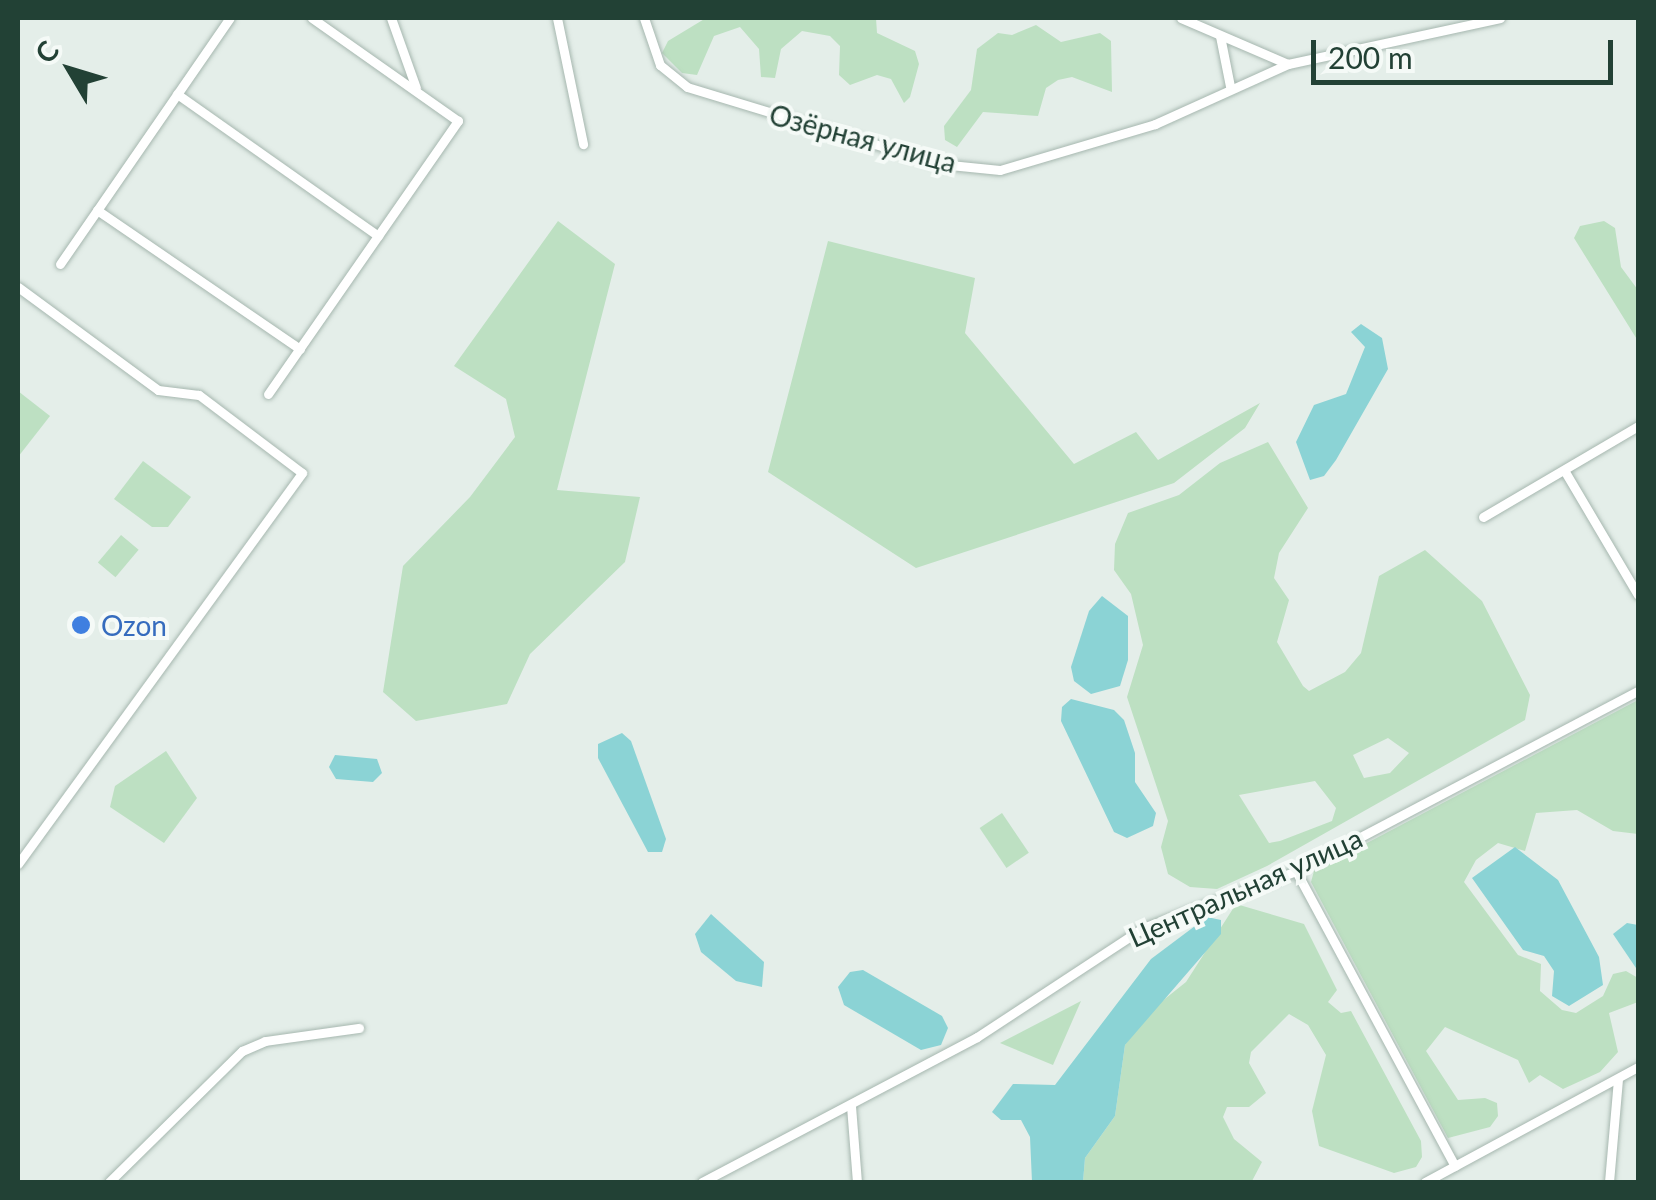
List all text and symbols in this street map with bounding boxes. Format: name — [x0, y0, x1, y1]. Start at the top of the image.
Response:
north arrow — [20, 20, 120, 120]
scale bar — [1316, 20, 1618, 82]
text: С — [27, 34, 65, 69]
text: 200 m — [1328, 39, 1413, 75]
street label: Озёрная улица — [766, 97, 960, 179]
place label: Ozon — [101, 608, 167, 642]
marker: Ozon — [70, 614, 92, 636]
street label: Центральная улица — [1123, 820, 1367, 954]

